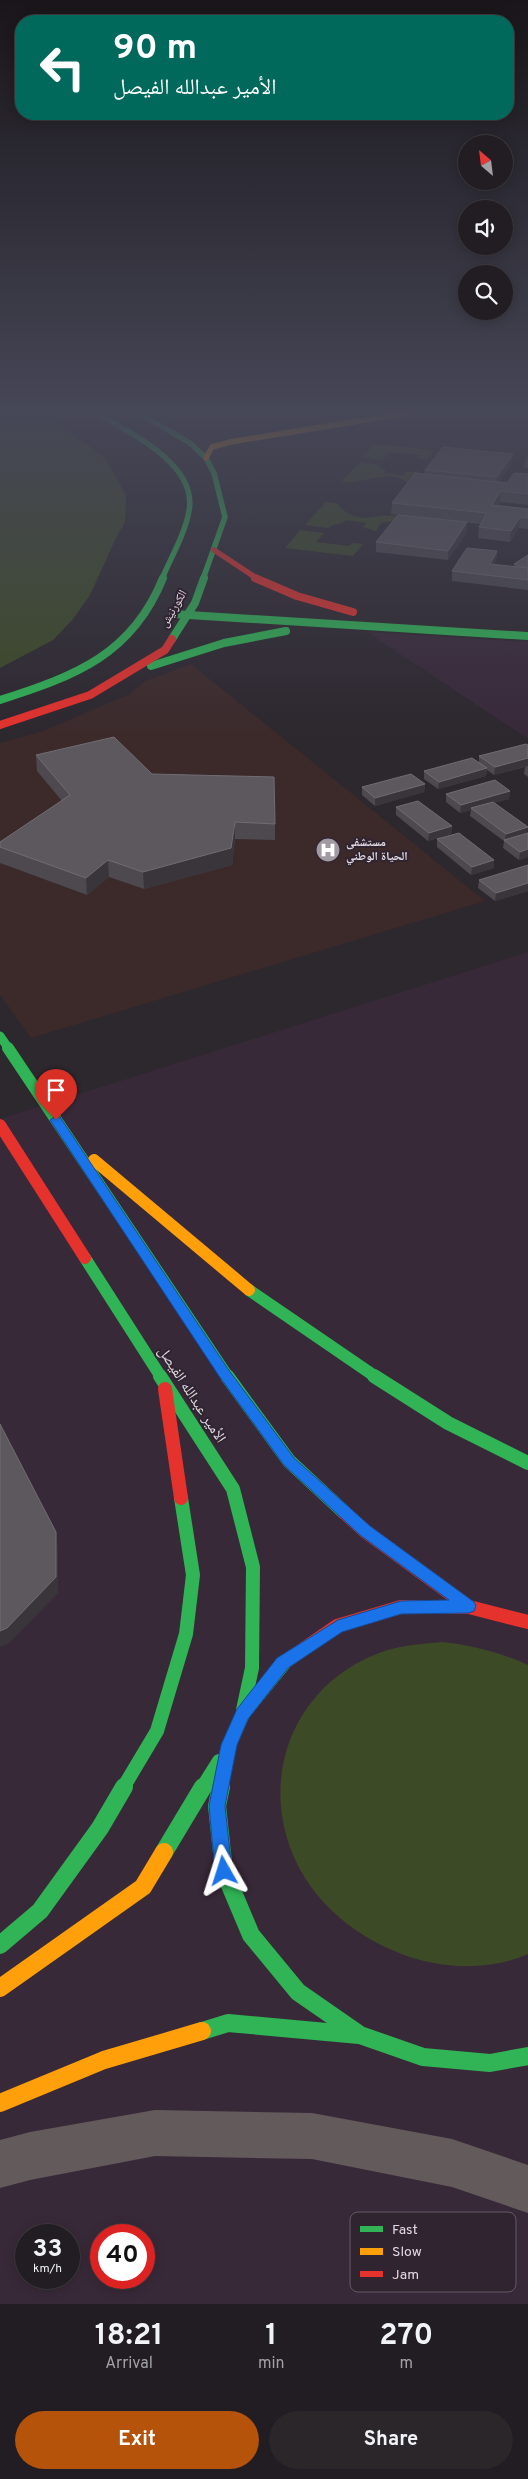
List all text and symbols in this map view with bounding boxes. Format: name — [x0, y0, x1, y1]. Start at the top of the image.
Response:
text: 90 m — [113, 27, 197, 71]
icon: left — [30, 35, 95, 100]
text: الأمير عبدالله الفيصل — [113, 75, 276, 102]
north arrow — [458, 135, 512, 190]
map controls — [458, 135, 513, 320]
button: sound — [458, 200, 513, 255]
button: search — [458, 265, 513, 320]
street label: الكورنيش — [157, 587, 191, 631]
place label: مستشفى الحياة الوطني — [346, 835, 408, 866]
hospital icon: مستشفى الحياة الوطني — [315, 837, 341, 863]
pin — [35, 1069, 77, 1120]
icon: arrive — [42, 1076, 70, 1104]
street label: الأمير عبدالله الفيصل — [153, 1343, 229, 1447]
position arrow — [197, 1844, 249, 1896]
legend — [350, 2212, 516, 2292]
text: Fast — [392, 2222, 418, 2239]
speed limit sign: 40 — [90, 2224, 155, 2289]
text: 33 — [33, 2234, 62, 2266]
text: Slow — [392, 2244, 422, 2261]
text: km/h — [33, 2261, 62, 2277]
text: Jam — [392, 2267, 419, 2284]
text: 18:21 — [95, 2318, 163, 2355]
text: 1 — [265, 2318, 277, 2355]
text: 270 — [379, 2318, 433, 2355]
text: Arrival — [105, 2354, 153, 2374]
text: min — [258, 2354, 285, 2374]
text: m — [400, 2354, 413, 2374]
button: Exit — [15, 2411, 259, 2469]
button: Share — [269, 2411, 513, 2469]

